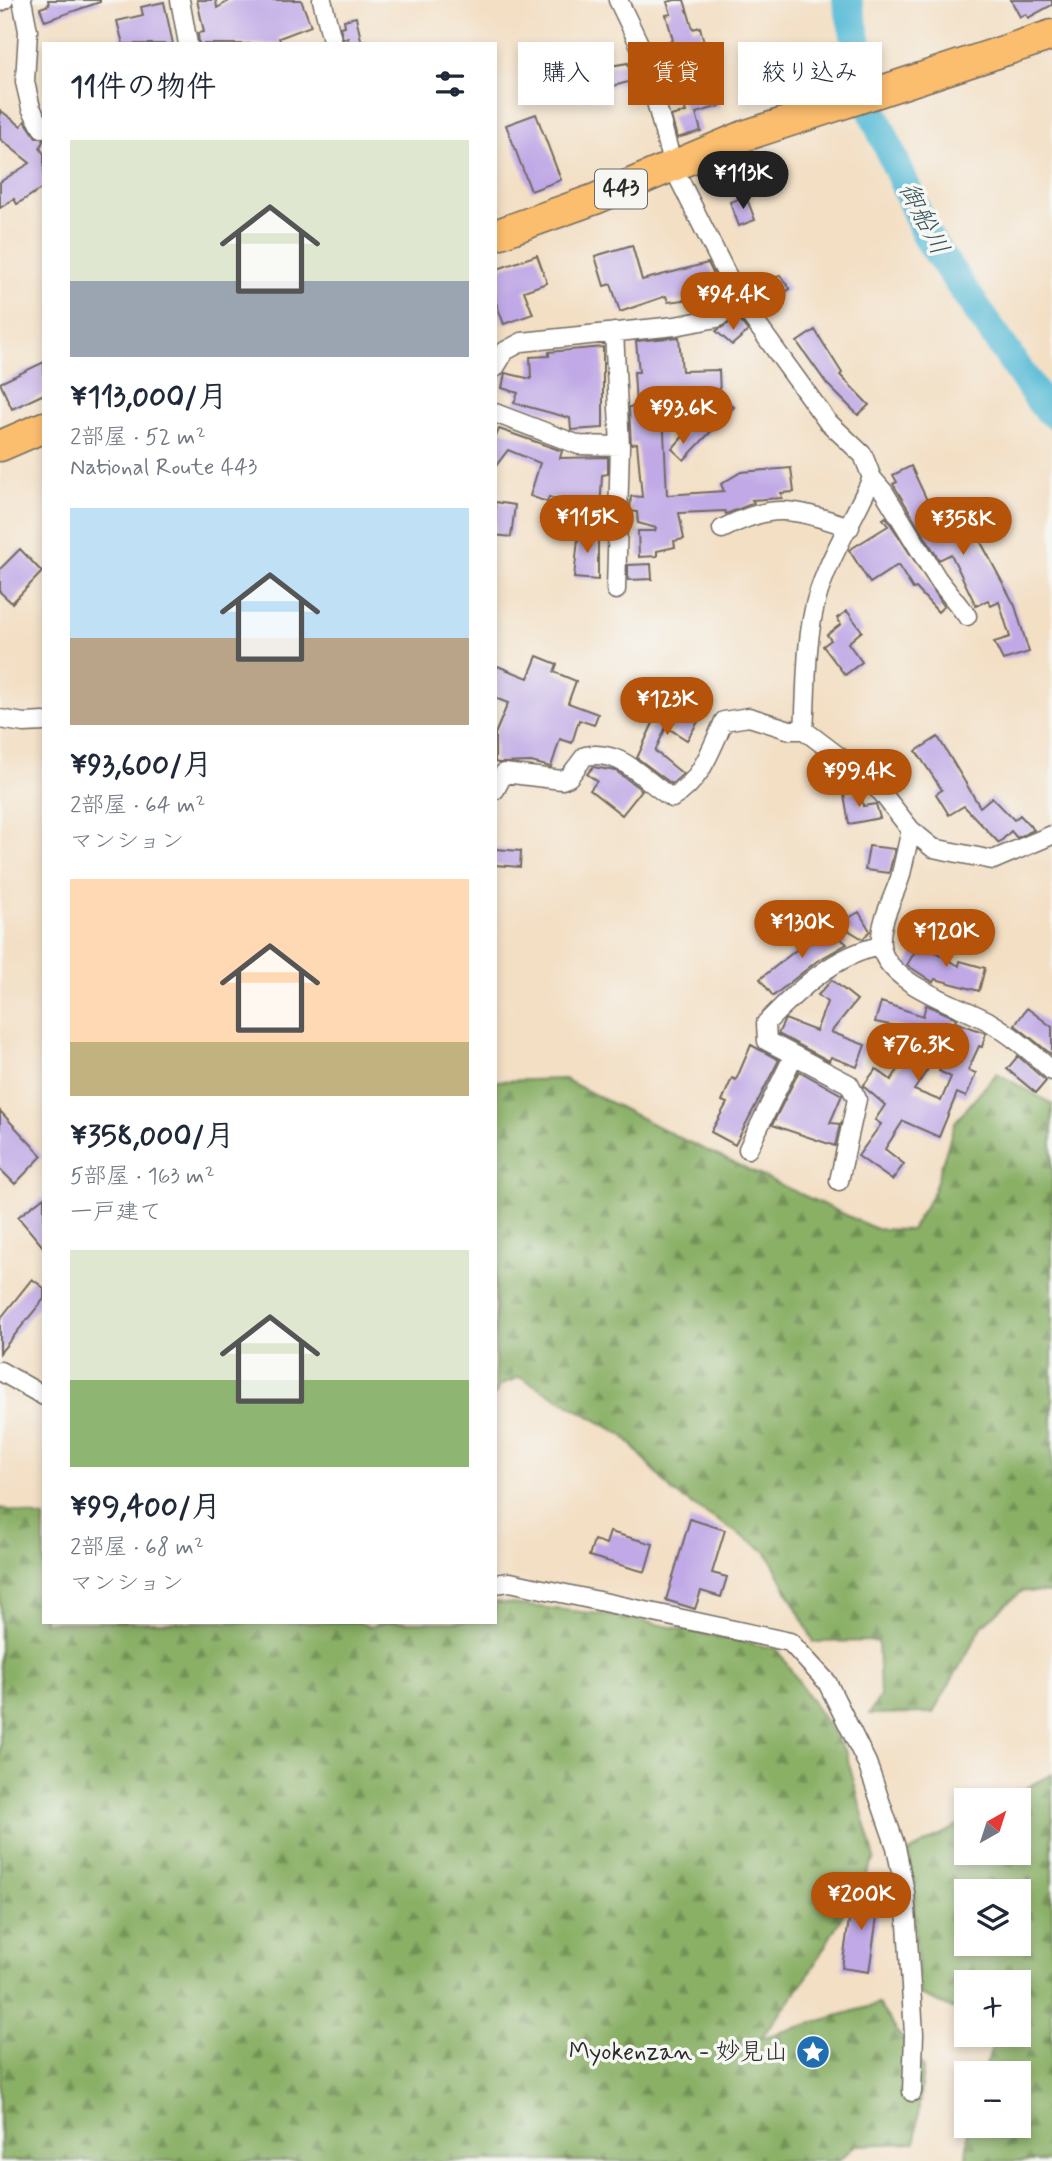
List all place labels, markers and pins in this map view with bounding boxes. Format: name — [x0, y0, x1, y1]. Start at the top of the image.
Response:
pin: ¥113K — [694, 152, 792, 211]
pin: ¥94.4K — [676, 272, 790, 332]
pin: ¥93.6K — [626, 386, 740, 446]
pin: ¥115K — [538, 496, 636, 555]
pin: ¥358K — [914, 498, 1012, 557]
pin: ¥123K — [618, 678, 716, 737]
pin: ¥99.4K — [802, 750, 916, 809]
pin: ¥130K — [753, 900, 851, 960]
pin: ¥120K — [897, 909, 995, 969]
pin: ¥76.3K — [861, 1024, 975, 1083]
pin: ¥200K — [812, 1872, 910, 1932]
place icon: Myokenzan - 妙見山 — [794, 2033, 832, 2071]
place label: Myokenzan - 妙見山 — [569, 2037, 788, 2068]

